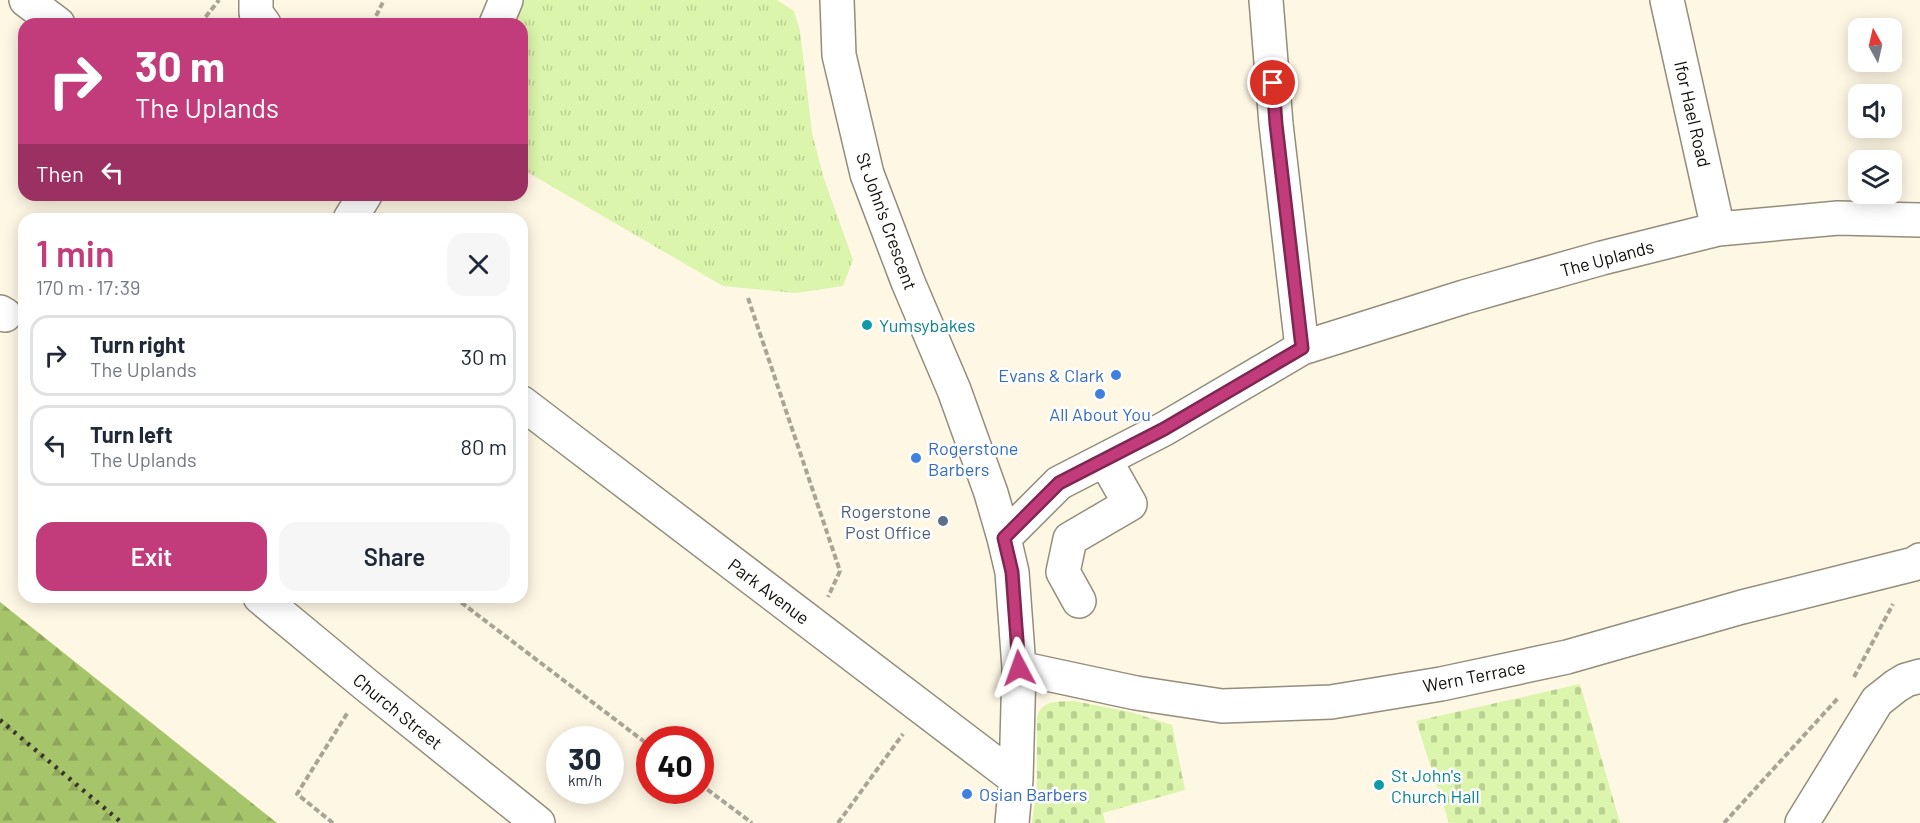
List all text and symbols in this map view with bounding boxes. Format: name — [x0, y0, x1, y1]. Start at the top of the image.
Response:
north arrow — [1848, 18, 1902, 72]
map controls — [1848, 18, 1902, 204]
text: 30 m — [135, 40, 225, 90]
icon: right — [36, 42, 114, 120]
pin — [1247, 57, 1298, 108]
street label: Ifor Hael Road — [1670, 59, 1716, 169]
icon: arrive — [1256, 66, 1289, 99]
button: sound — [1848, 84, 1902, 138]
text: The Uplands — [135, 91, 279, 123]
street label: St John's Crescent — [852, 149, 922, 293]
button: layers — [1848, 150, 1902, 204]
icon: left — [96, 156, 129, 189]
text: Then — [36, 160, 84, 186]
text: 1 min — [36, 231, 115, 274]
button: close — [447, 233, 510, 296]
street label: The Uplands — [1558, 235, 1656, 281]
text: 170 m · 17:39 — [36, 275, 140, 299]
place label: Yumsybakes — [879, 314, 975, 336]
marker: Yumsybakes — [860, 318, 874, 332]
text: Turn right — [90, 331, 185, 357]
icon: right — [39, 339, 72, 372]
text: 30 m — [461, 343, 507, 369]
text: The Uplands — [90, 357, 197, 381]
place label: Evans & Clark — [998, 364, 1104, 386]
marker: Evans & Clark — [1109, 368, 1123, 382]
marker: All About You — [1093, 387, 1107, 401]
place label: All About You — [1049, 403, 1151, 425]
text: Turn left — [90, 421, 173, 447]
icon: left — [39, 429, 72, 462]
text: 80 m — [461, 433, 507, 459]
place label: Rogerstone Barbers — [928, 437, 1018, 480]
text: The Uplands — [90, 447, 197, 471]
marker: Rogerstone Barbers — [909, 451, 923, 465]
place label: Rogerstone Post Office — [841, 500, 931, 543]
marker: Rogerstone Post Office — [936, 514, 950, 528]
button: Exit — [36, 522, 267, 591]
button: Share — [279, 522, 510, 591]
street label: Park Avenue — [724, 553, 814, 629]
position arrow — [987, 636, 1051, 700]
street label: Wern Terrace — [1421, 655, 1527, 697]
street label: Church Street — [349, 668, 447, 754]
speed limit sign: 40 — [636, 726, 714, 804]
text: 30 — [568, 740, 602, 776]
place label: St John's Church Hall — [1391, 764, 1480, 807]
text: km/h — [568, 771, 602, 789]
marker: St John's Church Hall — [1372, 778, 1386, 792]
place label: Osian Barbers — [979, 783, 1087, 805]
marker: Osian Barbers — [960, 787, 974, 801]

